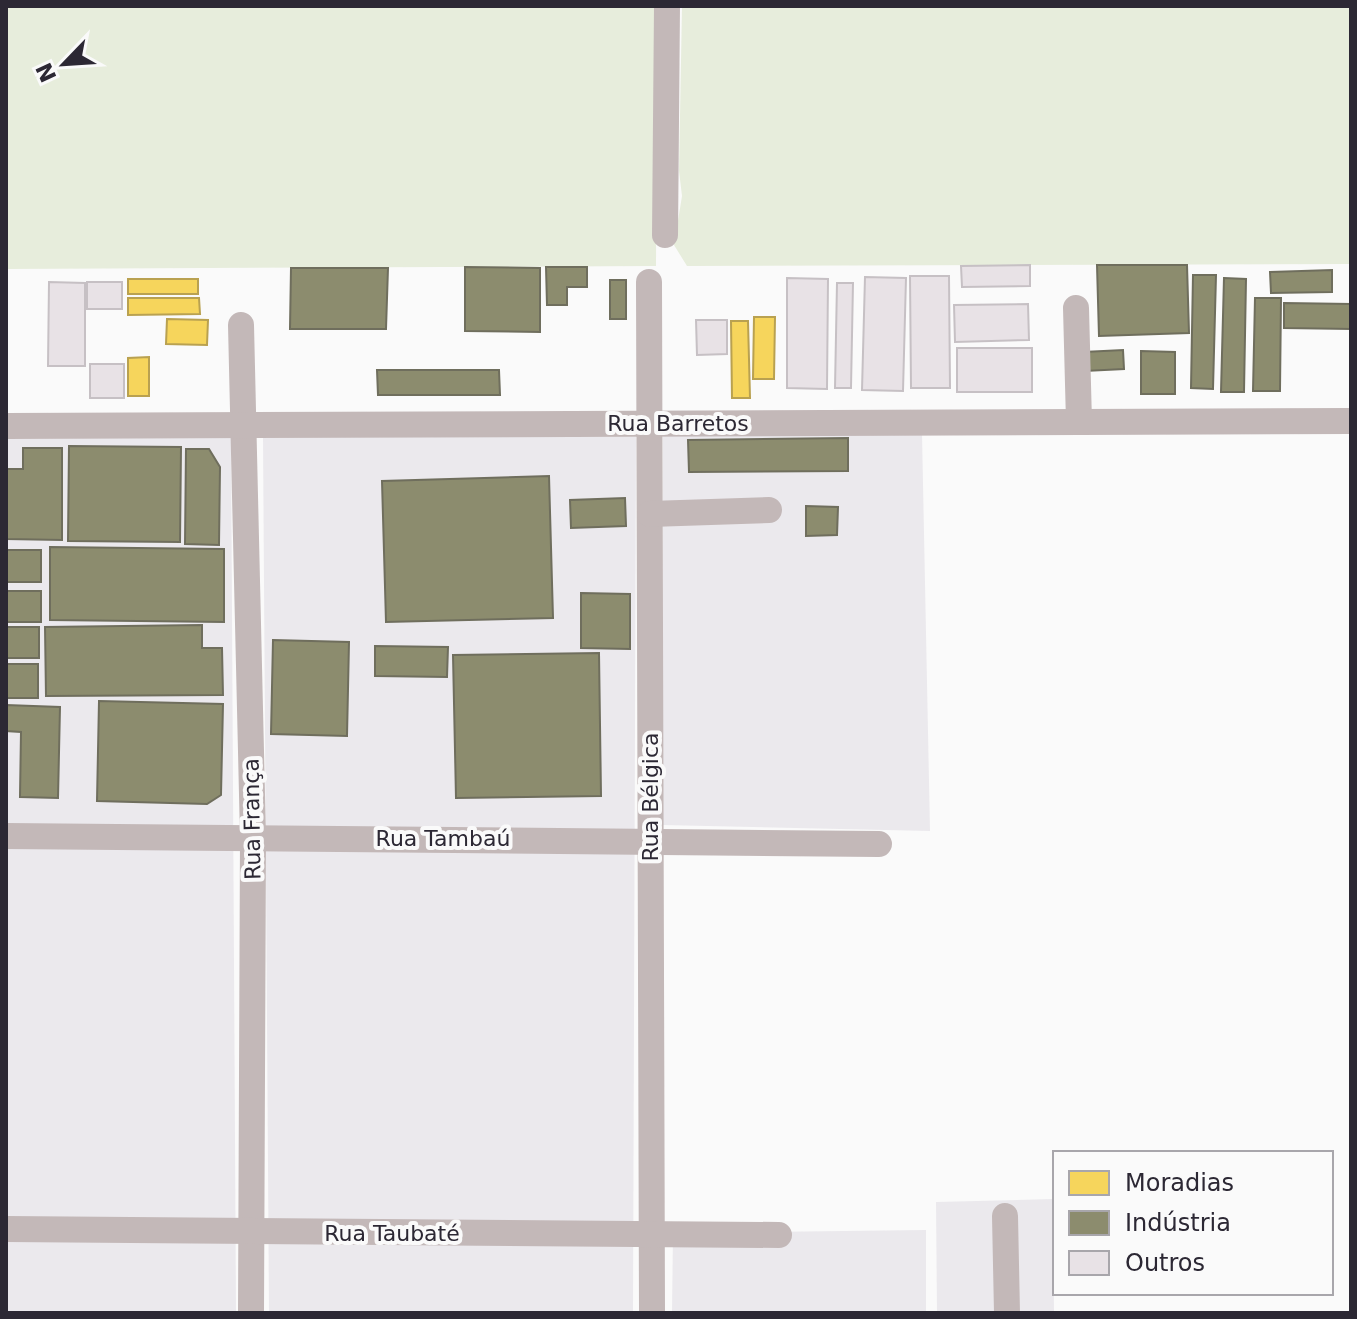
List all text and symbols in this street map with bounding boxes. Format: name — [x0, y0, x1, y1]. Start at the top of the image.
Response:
north arrow — [24, 24, 104, 104]
text: N — [31, 59, 62, 86]
street label: Rua Barretos — [607, 411, 749, 436]
street label: Rua Bélgica — [638, 732, 663, 862]
street label: Rua França — [238, 758, 266, 880]
street label: Rua Tambaú — [376, 826, 510, 851]
legend — [1053, 1151, 1333, 1295]
text: Moradias — [1125, 1169, 1234, 1197]
text: Indústria — [1125, 1209, 1231, 1237]
street label: Rua Taubaté — [324, 1221, 460, 1246]
text: Outros — [1125, 1249, 1205, 1277]

